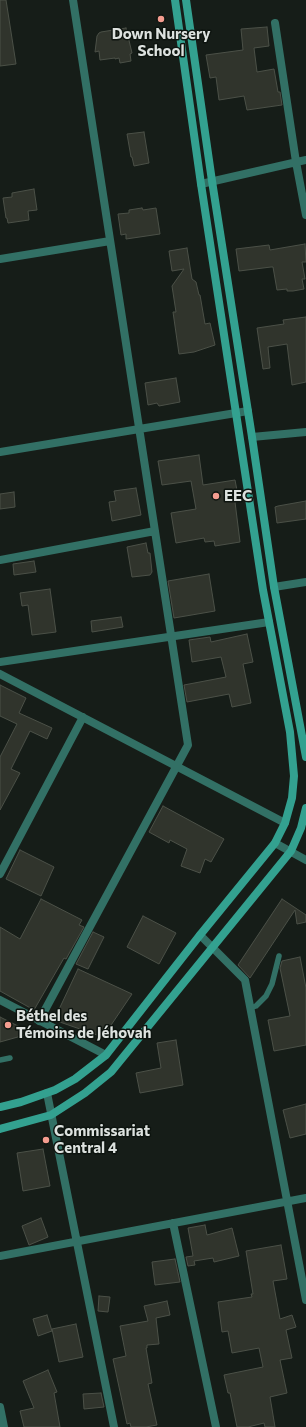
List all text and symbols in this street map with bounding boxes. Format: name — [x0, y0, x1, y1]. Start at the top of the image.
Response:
marker: Down Nursery School — [156, 14, 166, 24]
place label: Down Nursery School — [112, 25, 210, 60]
place label: EEC — [224, 487, 252, 505]
marker: EEC — [211, 491, 221, 501]
place label: Béthel des Témoins de Jéhovah — [16, 1007, 151, 1042]
marker: Béthel des Témoins de Jéhovah — [3, 1020, 13, 1030]
place label: Commissariat Central 4 — [54, 1122, 150, 1157]
marker: Commissariat Central 4 — [41, 1135, 51, 1145]

